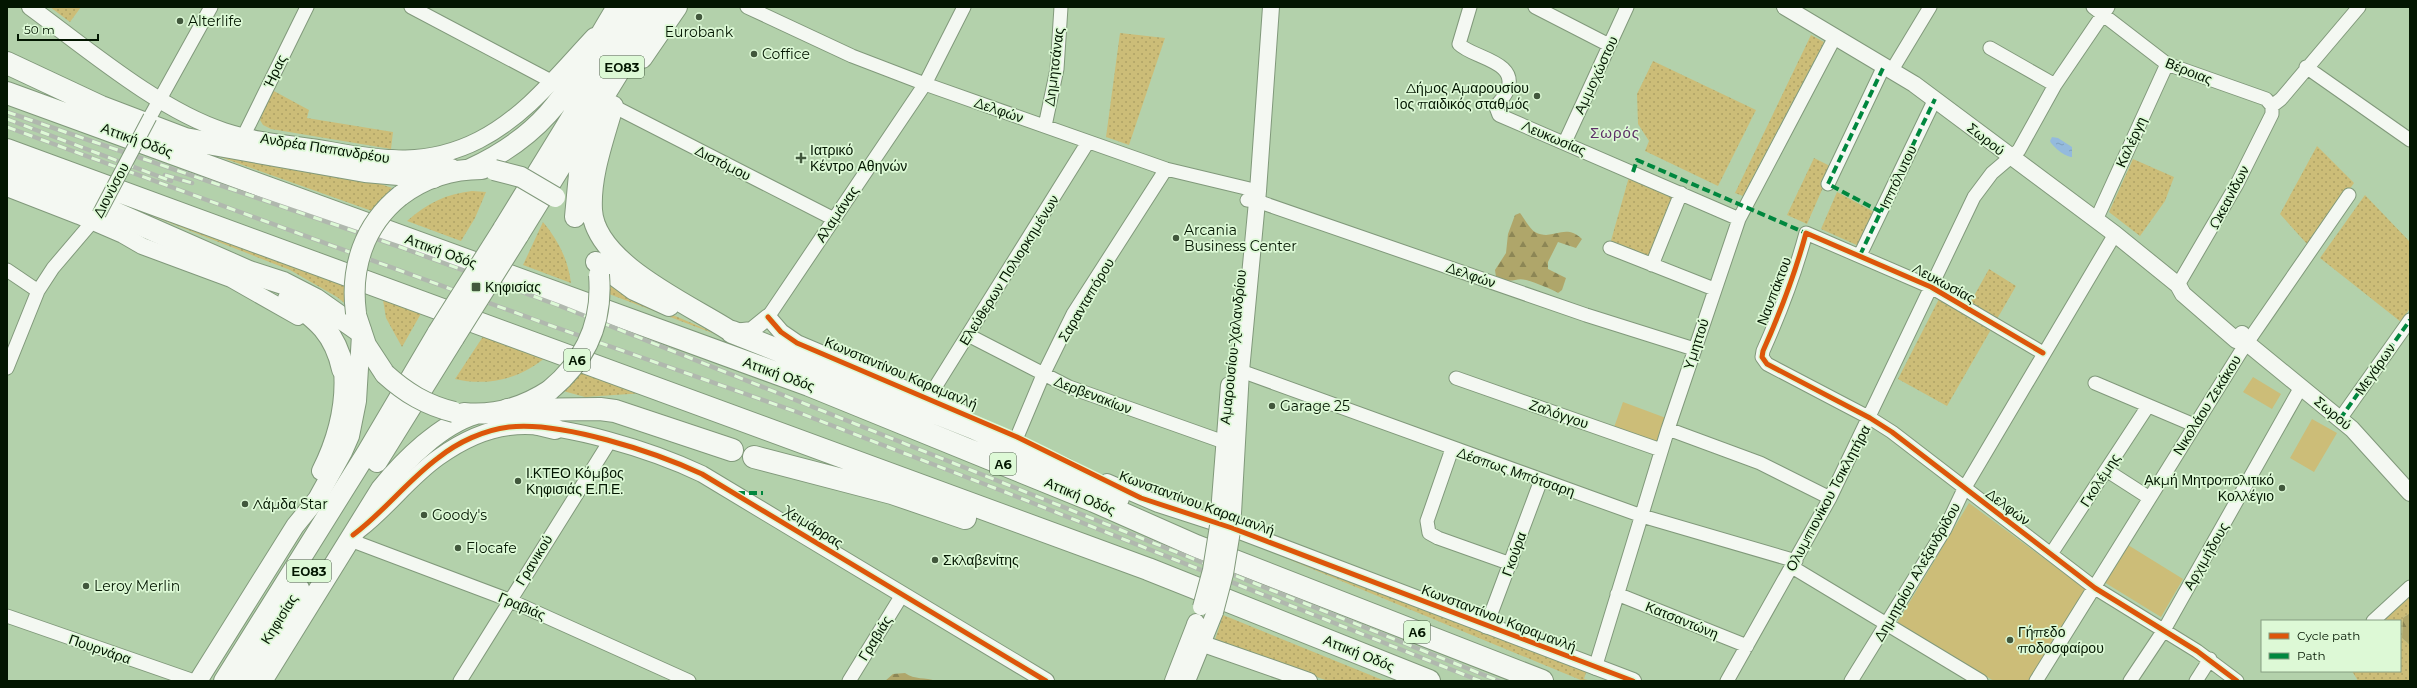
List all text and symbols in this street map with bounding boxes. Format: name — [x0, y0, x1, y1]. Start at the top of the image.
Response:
place label: Alterlife — [188, 12, 242, 30]
marker: Eurobank — [694, 12, 704, 22]
scale bar — [18, 16, 98, 42]
marker: Alterlife — [175, 16, 185, 26]
text: 50 m — [24, 22, 55, 37]
place label: Eurobank — [665, 23, 734, 41]
street label: Δημητσάνας — [1040, 26, 1068, 107]
street label: Αμμοχώστου — [1570, 33, 1622, 117]
place label: Coffice — [762, 45, 810, 63]
marker: Coffice — [749, 49, 759, 59]
street label: Ήρας — [259, 51, 291, 91]
street label: Βέροιας — [2163, 53, 2215, 89]
road number: ΕΟ83 — [600, 56, 644, 78]
place label: Δήμος Αμαρουσίου 1ος παιδικός σταθμός — [1395, 79, 1529, 113]
marker: Δήμος Αμαρουσίου 1ος παιδικός σταθμός — [1532, 91, 1542, 101]
street label: Δελφών — [972, 93, 1026, 127]
street label: Καλέργη — [2111, 114, 2151, 170]
street label: Λευκωσίας — [1519, 116, 1589, 160]
street label: Αττική Οδός — [99, 119, 176, 161]
street label: Σωρού — [1964, 119, 2008, 159]
district label: Σωρός — [1590, 123, 1640, 142]
street label: Ανδρέα Παπανδρέου — [259, 129, 391, 167]
street label: Διστόμου — [692, 141, 754, 185]
place label: Ιατρικό Κέντρο Αθηνών — [810, 141, 907, 175]
street label: Ιππόλυτου — [1875, 142, 1921, 212]
marker: Ιατρικό Κέντρο Αθηνών — [795, 152, 807, 164]
street label: Διονύσου — [89, 159, 133, 221]
street label: Ωκεανίδων — [2205, 162, 2253, 232]
street label: Αλαμάνας — [812, 182, 863, 246]
street label: Ελεύθερων Πολιορκημένων — [955, 191, 1063, 349]
place label: Arcania Business Center — [1184, 221, 1297, 255]
street label: Αττική Οδός — [403, 230, 480, 272]
marker: Arcania Business Center — [1171, 233, 1181, 243]
street label: Ναυπάκτου — [1753, 254, 1795, 328]
street label: Σαρανταπόρου — [1054, 255, 1118, 345]
street label: Δελφών — [1444, 258, 1498, 292]
street label: Λευκωσίας — [1910, 259, 1978, 307]
street label: Αμαρουσίου-Χαλανδρίου — [1216, 269, 1250, 425]
place label: Κηφισίας — [485, 278, 541, 296]
marker: Κηφισίας — [470, 281, 482, 293]
street label: Υμηττού — [1679, 316, 1713, 372]
street label: Κωνσταντίνου Καραμανλή — [822, 333, 980, 413]
street label: Μεγάρων — [2351, 340, 2399, 398]
road number: Α6 — [564, 349, 590, 371]
street label: Νικολάου Ζεκάκου — [2169, 352, 2245, 458]
street label: Αττική Οδός — [741, 353, 818, 395]
street label: Δερβενακίων — [1052, 372, 1134, 418]
street label: Σωρού — [2311, 392, 2355, 434]
street label: Ζαλόγγου — [1527, 395, 1591, 433]
place label: Garage 25 — [1280, 397, 1350, 415]
marker: Garage 25 — [1267, 401, 1277, 411]
street label: Ολυμπιονίκου Τσικλητήρα — [1782, 422, 1874, 574]
street label: Δέσπως Μπότσαρη — [1455, 443, 1577, 501]
street label: Γκολέμης — [2076, 450, 2124, 510]
road number: Α6 — [990, 453, 1016, 475]
place label: Ι.ΚΤΕΟ Κόμβος Κηφισιάς Ε.Π.Ε. — [526, 464, 624, 498]
street label: Κωνσταντίνου Καραμανλή — [1117, 466, 1277, 540]
place label: Ακμή Μητροπολιτικό Κολλέγιο — [2144, 471, 2274, 505]
street label: Αττική Οδός — [1042, 473, 1118, 519]
marker: Ι.ΚΤΕΟ Κόμβος Κηφισιάς Ε.Π.Ε. — [513, 476, 523, 486]
marker: Ακμή Μητροπολιτικό Κολλέγιο — [2277, 483, 2287, 493]
street label: Δελφών — [1982, 484, 2034, 530]
place label: Λάμδα Star — [253, 495, 328, 513]
marker: Λάμδα Star — [240, 499, 250, 509]
street label: Δημητρίου Αλεξανδρίδου — [1870, 499, 1964, 645]
street label: Χειμάρρας — [780, 501, 847, 552]
place label: Goody's — [432, 506, 487, 524]
marker: Goody's — [419, 510, 429, 520]
street label: Αρχιμήδους — [2179, 519, 2233, 593]
street label: Γκούρα — [1498, 529, 1530, 579]
street label: Γρανικού — [511, 531, 557, 589]
place label: Flocafe — [466, 539, 517, 557]
marker: Flocafe — [453, 543, 463, 553]
place label: Σκλαβενίτης — [943, 551, 1019, 569]
marker: Σκλαβενίτης — [930, 555, 940, 565]
road number: ΕΟ83 — [287, 560, 331, 582]
place label: Leroy Merlin — [94, 577, 180, 595]
street label: Κωνσταντίνου Καραμανλή — [1419, 580, 1579, 656]
marker: Leroy Merlin — [81, 581, 91, 591]
street label: Γραβιάς — [496, 588, 549, 624]
street label: Κηφισίας — [257, 590, 302, 647]
street label: Κατσαντώνη — [1643, 597, 1721, 643]
street label: Γραβιάς — [854, 612, 896, 664]
legend — [2261, 620, 2401, 672]
road number: Α6 — [1404, 621, 1430, 643]
place label: Γήπεδο ποδοσφαίρου — [2017, 623, 2104, 657]
text: Cycle path — [2297, 628, 2360, 643]
street label: Πουρνάρα — [66, 630, 134, 668]
street label: Αττική Οδός — [1321, 631, 1397, 676]
marker: Γήπεδο ποδοσφαίρου — [2005, 635, 2015, 645]
text: Path — [2297, 648, 2326, 663]

